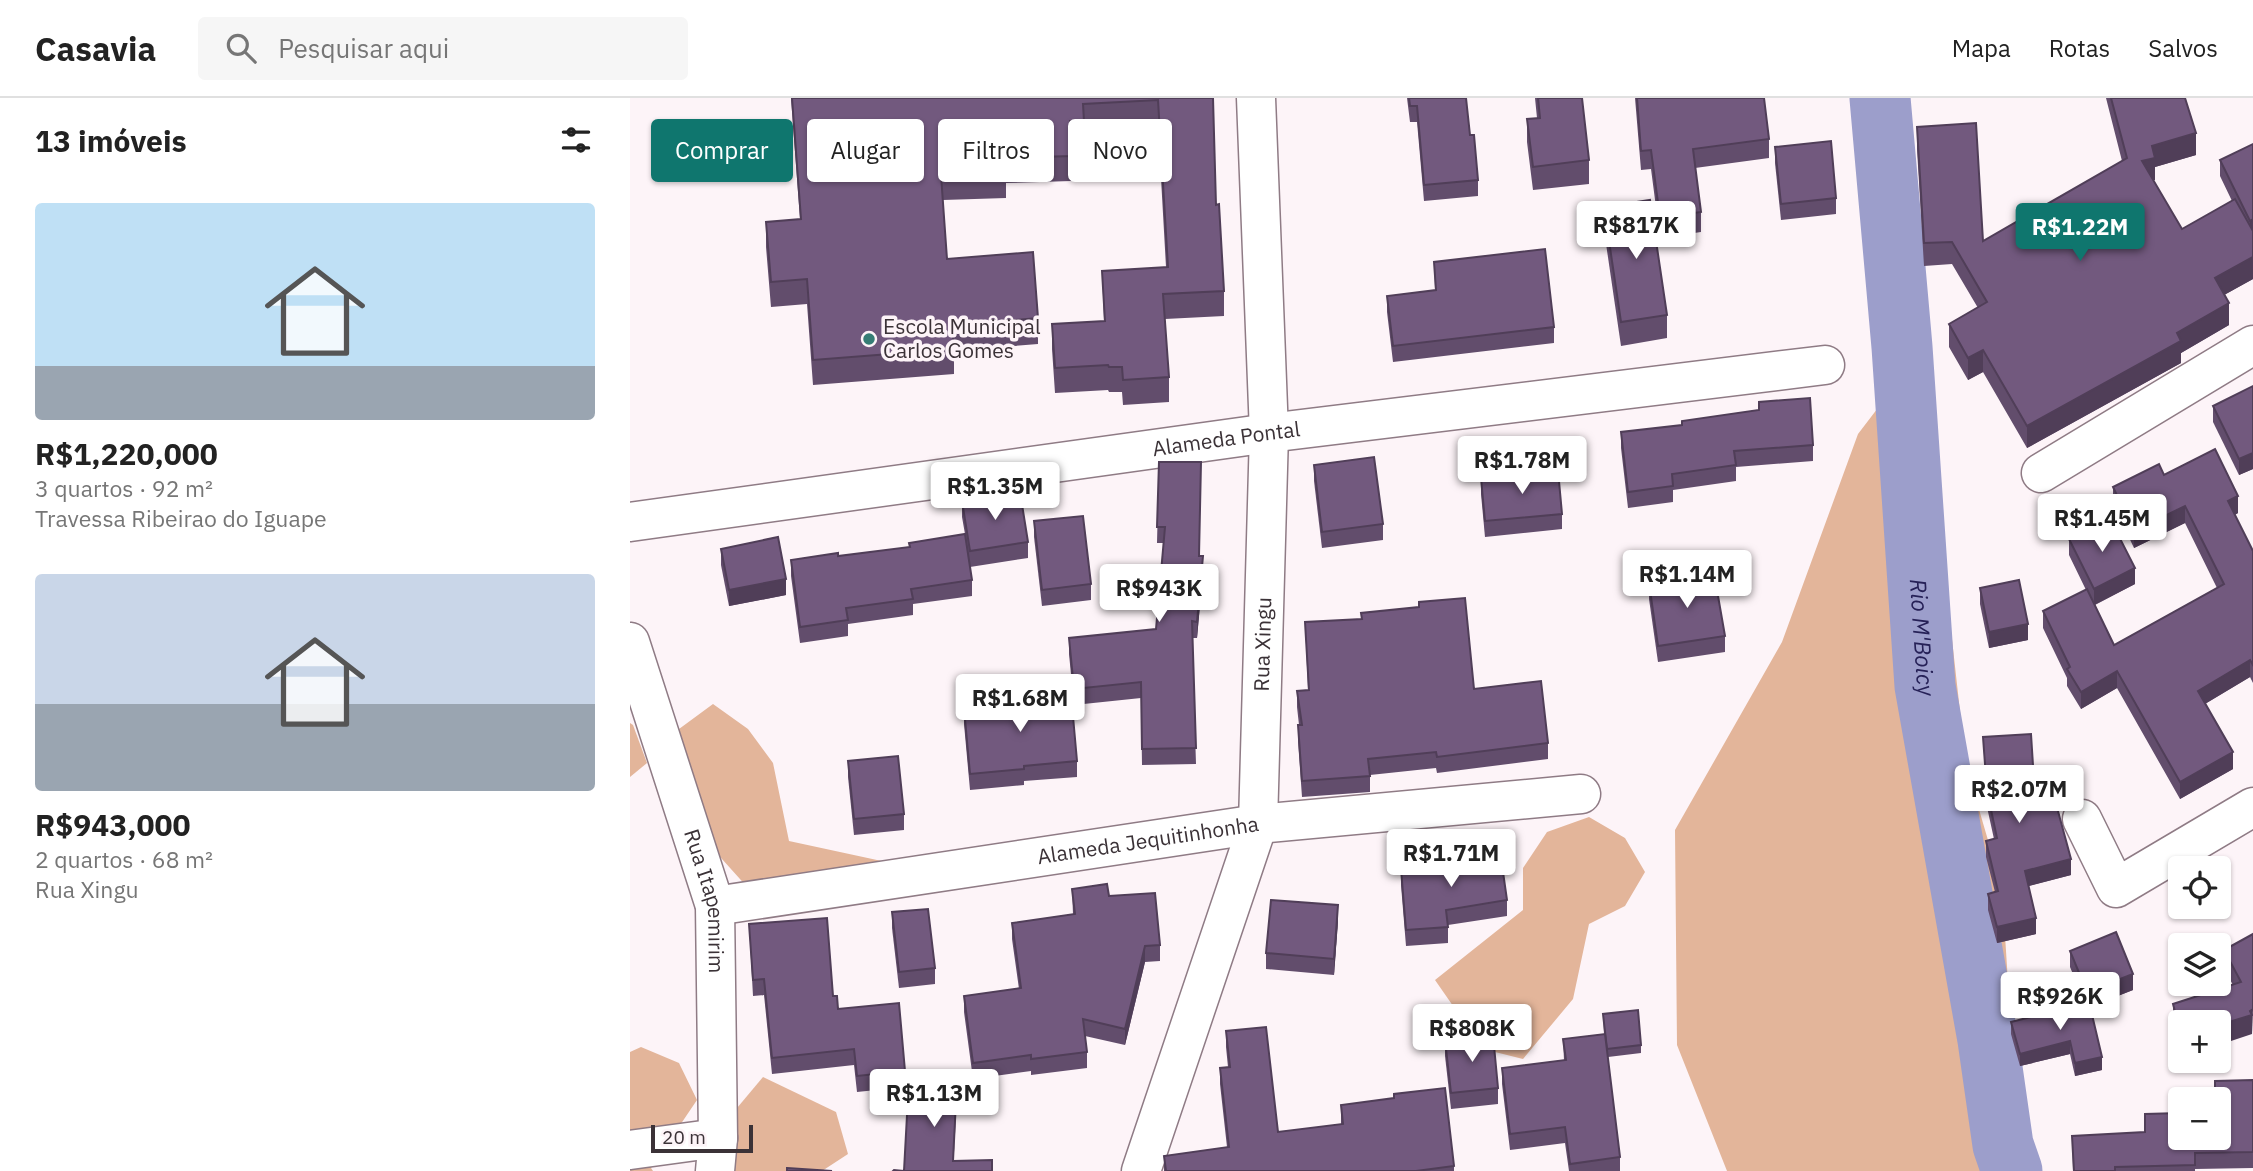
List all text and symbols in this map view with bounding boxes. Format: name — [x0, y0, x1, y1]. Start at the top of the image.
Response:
search box — [198, 17, 688, 80]
text: Casavia — [35, 27, 156, 70]
icon: search — [222, 29, 260, 67]
text: Pesquisar aqui — [278, 31, 449, 65]
text: Mapa — [1952, 32, 2011, 64]
text: Rotas — [2049, 32, 2110, 64]
text: Salvos — [2148, 32, 2218, 64]
chip: Comprar — [651, 119, 793, 182]
chip: Alugar — [807, 119, 924, 182]
chip: Filtros — [938, 119, 1054, 182]
chip: Novo — [1068, 119, 1172, 182]
text: 13 imóveis — [35, 121, 187, 160]
icon: filters — [557, 121, 595, 159]
pin: R$817K — [1579, 202, 1693, 261]
pin: R$1.22M — [2015, 204, 2145, 263]
text: R$817K — [1593, 209, 1679, 239]
text: R$1.22M — [2032, 211, 2128, 241]
icon: home — [252, 248, 378, 374]
place label: Escola Municipal Carlos Gomes — [883, 312, 1041, 364]
marker: Escola Municipal Carlos Gomes — [861, 331, 877, 347]
street label: Alameda Pontal — [1150, 414, 1302, 462]
text: R$1,220,000 — [35, 434, 218, 473]
pin: R$1.78M — [1457, 436, 1587, 496]
text: R$1.78M — [1474, 444, 1570, 474]
pin: R$1.35M — [930, 462, 1060, 522]
text: R$1.35M — [947, 470, 1043, 500]
text: 3 quartos · 92 m² — [35, 473, 213, 503]
pin: R$1.45M — [2037, 494, 2167, 554]
text: R$1.45M — [2054, 502, 2150, 532]
text: Travessa Ribeirao do Iguape — [35, 503, 327, 533]
pin: R$1.14M — [1622, 550, 1752, 610]
text: R$1.14M — [1639, 558, 1735, 588]
pin: R$943K — [1102, 564, 1216, 624]
text: R$943K — [1116, 572, 1202, 602]
water label: Rio M'Boicy — [1904, 578, 1943, 699]
street label: Rua Xingu — [1247, 597, 1277, 692]
icon: home — [252, 619, 378, 745]
pin: R$1.68M — [955, 674, 1085, 734]
text: R$1.68M — [972, 682, 1068, 712]
pin: R$2.07M — [1954, 766, 2084, 825]
text: R$2.07M — [1971, 773, 2067, 803]
text: R$943,000 — [35, 805, 191, 844]
street label: Alameda Jequitinhonha — [1035, 809, 1261, 870]
street label: Rua Itapemirim — [678, 825, 731, 973]
pin: R$1.71M — [1386, 830, 1516, 889]
text: R$1.71M — [1403, 837, 1499, 867]
text: 2 quartos · 68 m² — [35, 844, 213, 874]
map controls — [2168, 856, 2231, 1150]
button: locate — [2168, 856, 2231, 919]
text: Rua Xingu — [35, 874, 139, 904]
button: layers — [2168, 933, 2231, 996]
pin: R$926K — [2003, 972, 2117, 1032]
text: R$926K — [2017, 980, 2103, 1010]
pin: R$808K — [1415, 1004, 1529, 1064]
button: + — [2168, 1010, 2231, 1073]
text: R$808K — [1429, 1012, 1515, 1042]
pin: R$1.13M — [869, 1070, 999, 1129]
text: R$1.13M — [886, 1077, 982, 1107]
button: − — [2168, 1087, 2231, 1150]
scale bar — [651, 1122, 752, 1154]
text: 20 m — [662, 1125, 706, 1149]

